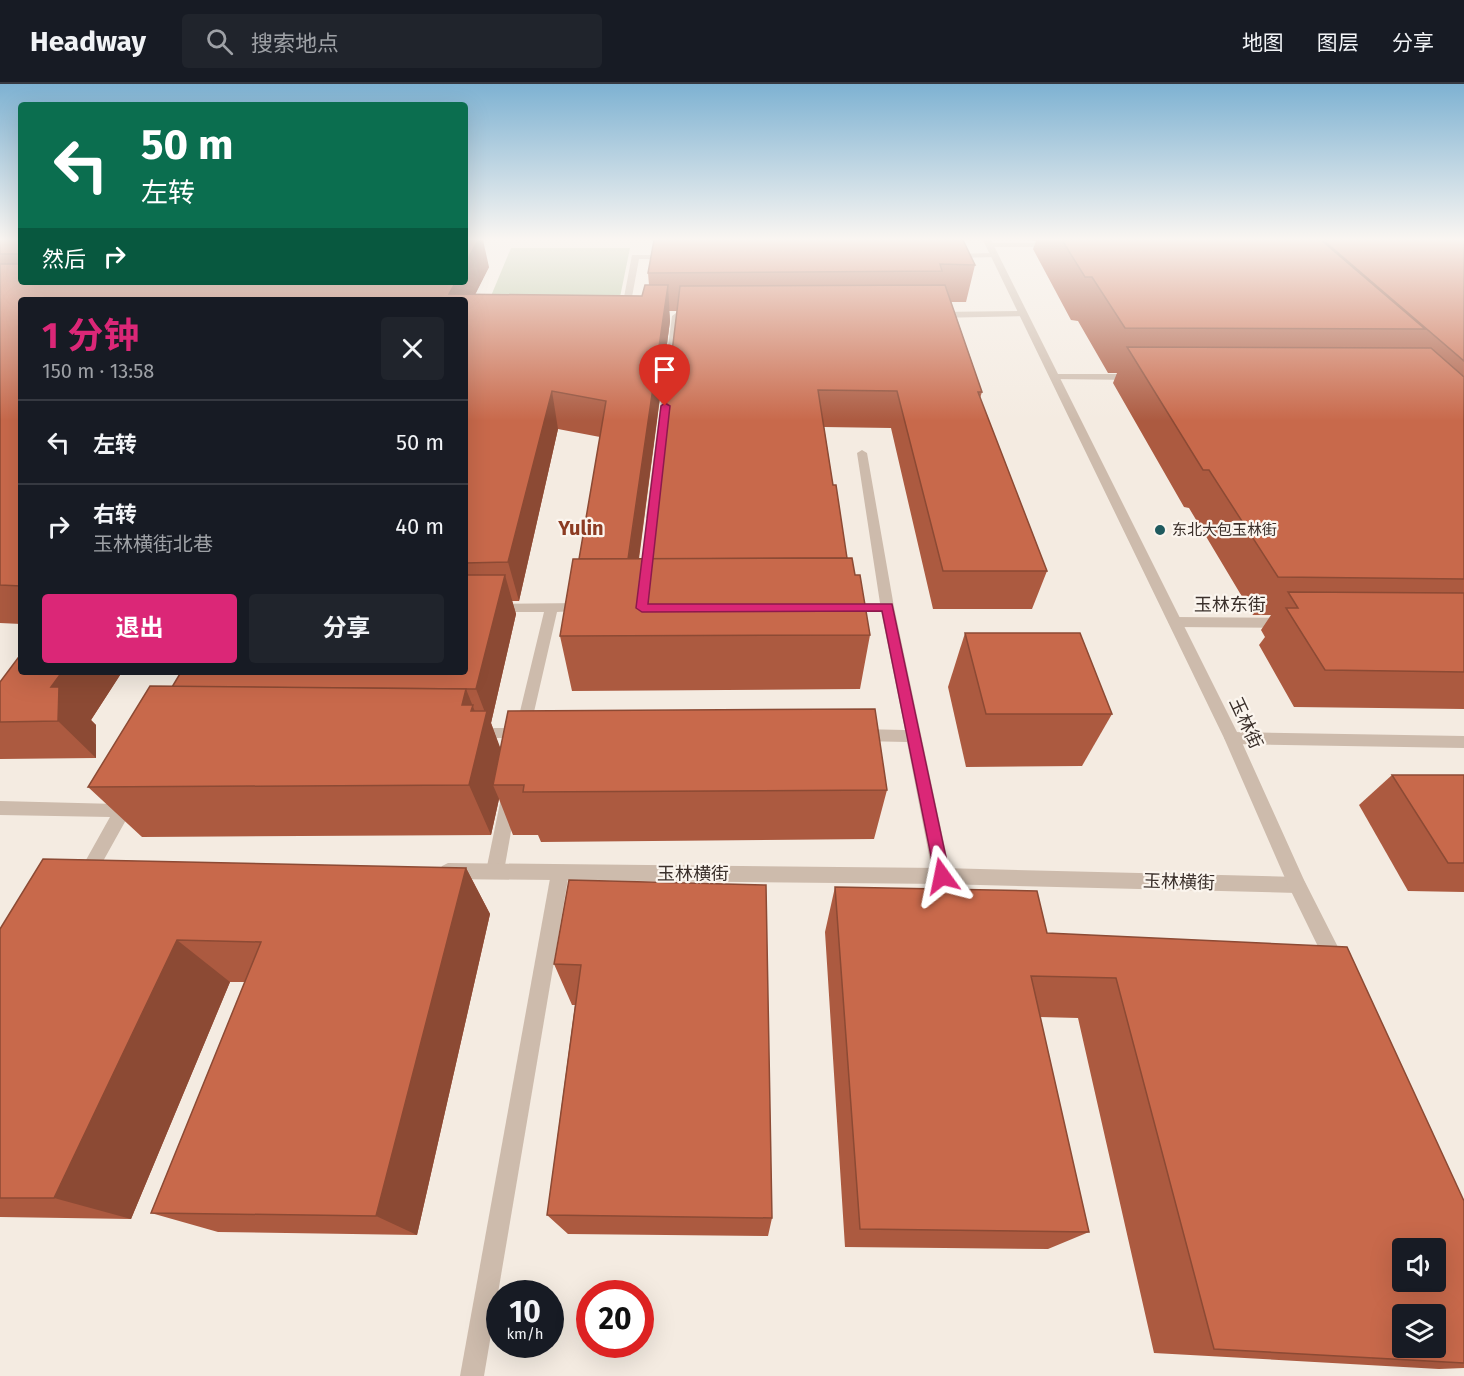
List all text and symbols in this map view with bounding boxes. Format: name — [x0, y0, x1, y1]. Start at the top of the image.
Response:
search box — [182, 14, 602, 68]
text: Headway — [30, 25, 146, 58]
icon: search — [203, 25, 236, 58]
text: 搜索地点 — [251, 30, 339, 57]
text: 地图 — [1242, 30, 1284, 56]
text: 图层 — [1317, 30, 1359, 56]
text: 分享 — [1392, 30, 1434, 56]
text: 50 m — [141, 120, 234, 170]
icon: left — [42, 126, 120, 204]
text: 左转 — [141, 177, 195, 209]
icon: right — [98, 240, 131, 273]
text: 然后 — [42, 246, 86, 273]
text: 1 分钟 — [42, 314, 139, 358]
button: close — [381, 317, 444, 380]
pin — [639, 344, 690, 406]
icon: arrive — [648, 353, 681, 386]
text: 150 m · 13:58 — [42, 359, 154, 383]
icon: left — [42, 426, 75, 459]
text: 50 m — [396, 429, 444, 456]
text: 左转 — [93, 431, 137, 458]
text: 右转 — [93, 501, 137, 528]
icon: right — [42, 510, 75, 543]
text: 40 m — [395, 513, 444, 540]
district label: Yulin — [557, 516, 604, 540]
place label: 东北大包玉林街 — [1172, 521, 1277, 539]
marker: 东北大包玉林街 — [1153, 523, 1167, 537]
text: 玉林横街北巷 — [93, 532, 213, 556]
button: 退出 — [42, 594, 237, 663]
button: 分享 — [249, 594, 444, 663]
street label: 玉林东街 — [1194, 594, 1266, 616]
street label: 玉林街 — [1225, 694, 1267, 752]
position arrow — [910, 844, 974, 908]
street label: 玉林横街 — [657, 863, 729, 885]
street label: 玉林横街 — [1143, 870, 1215, 894]
map controls — [1392, 1238, 1446, 1358]
button: sound — [1392, 1238, 1446, 1292]
speed limit sign: 20 — [576, 1280, 654, 1358]
text: 10 — [509, 1294, 541, 1330]
button: layers — [1392, 1304, 1446, 1358]
text: km/h — [506, 1325, 544, 1343]

